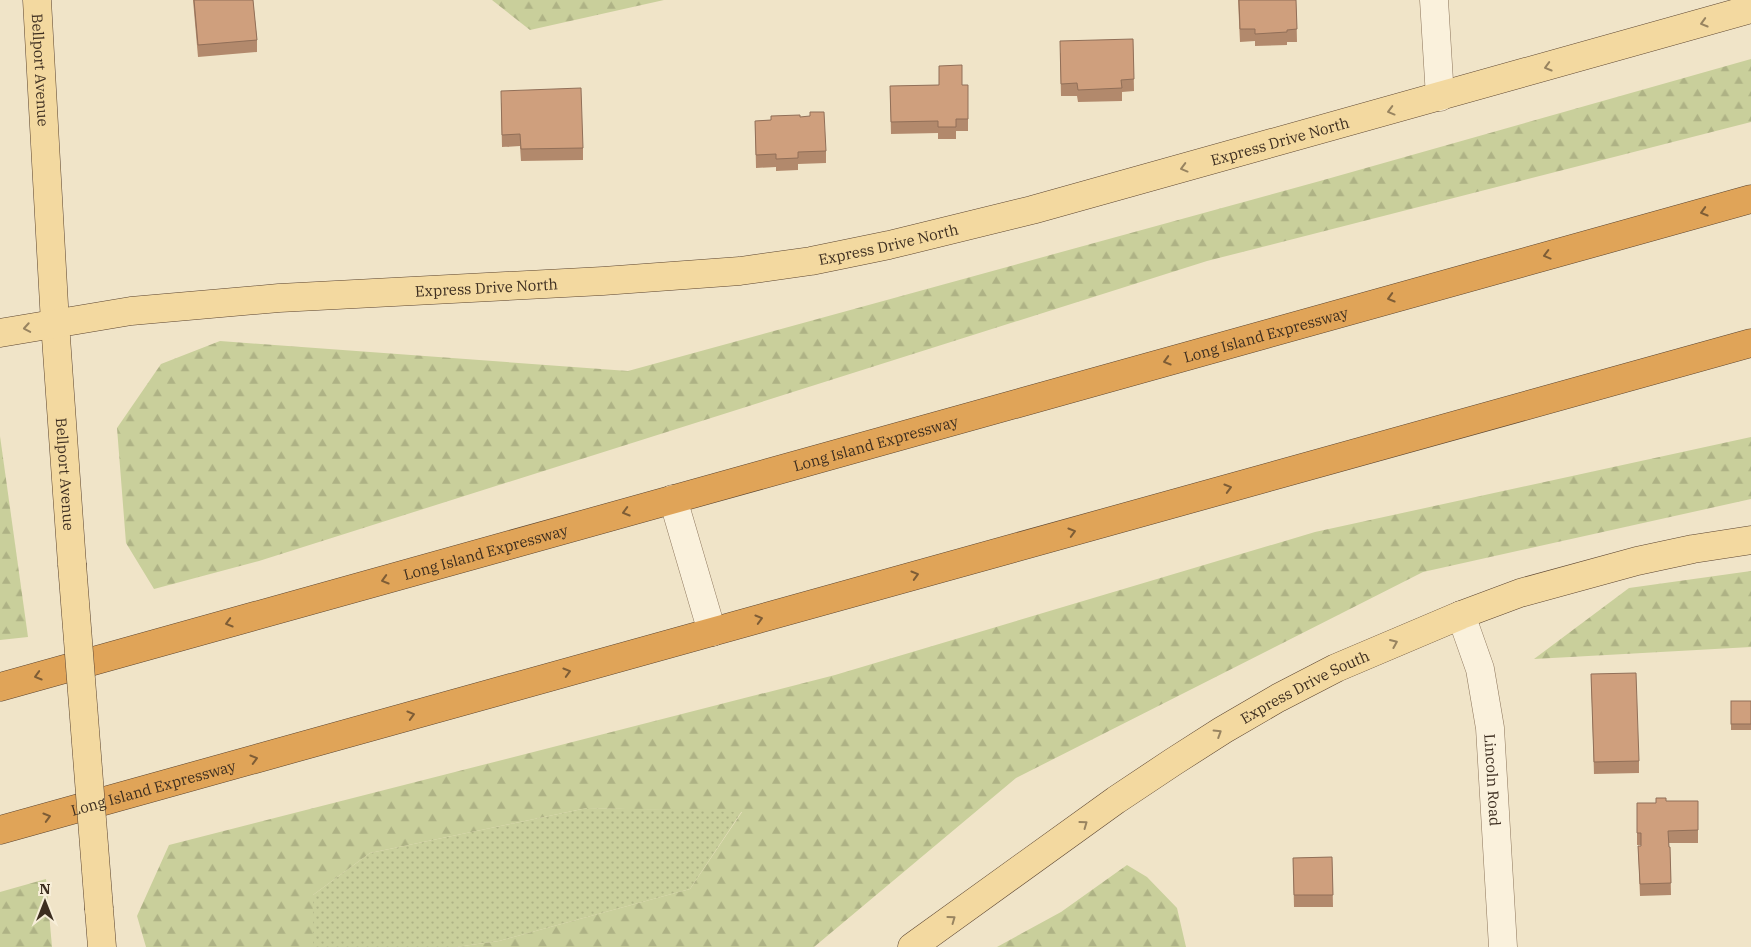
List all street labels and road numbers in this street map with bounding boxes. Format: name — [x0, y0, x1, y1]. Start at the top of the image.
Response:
street label: Bellport Avenue — [28, 13, 54, 127]
street label: Express Drive North — [1208, 112, 1351, 169]
street label: Express Drive North — [817, 219, 960, 269]
street label: Express Drive North — [414, 274, 558, 300]
street label: Long Island Expressway — [1181, 302, 1350, 366]
street label: Long Island Expressway — [791, 411, 960, 475]
street label: Bellport Avenue — [52, 417, 79, 531]
street label: Long Island Expressway — [401, 520, 570, 584]
street label: Express Drive South — [1237, 646, 1372, 727]
street label: Lincoln Road — [1481, 733, 1505, 827]
street label: Long Island Expressway — [69, 755, 238, 819]

